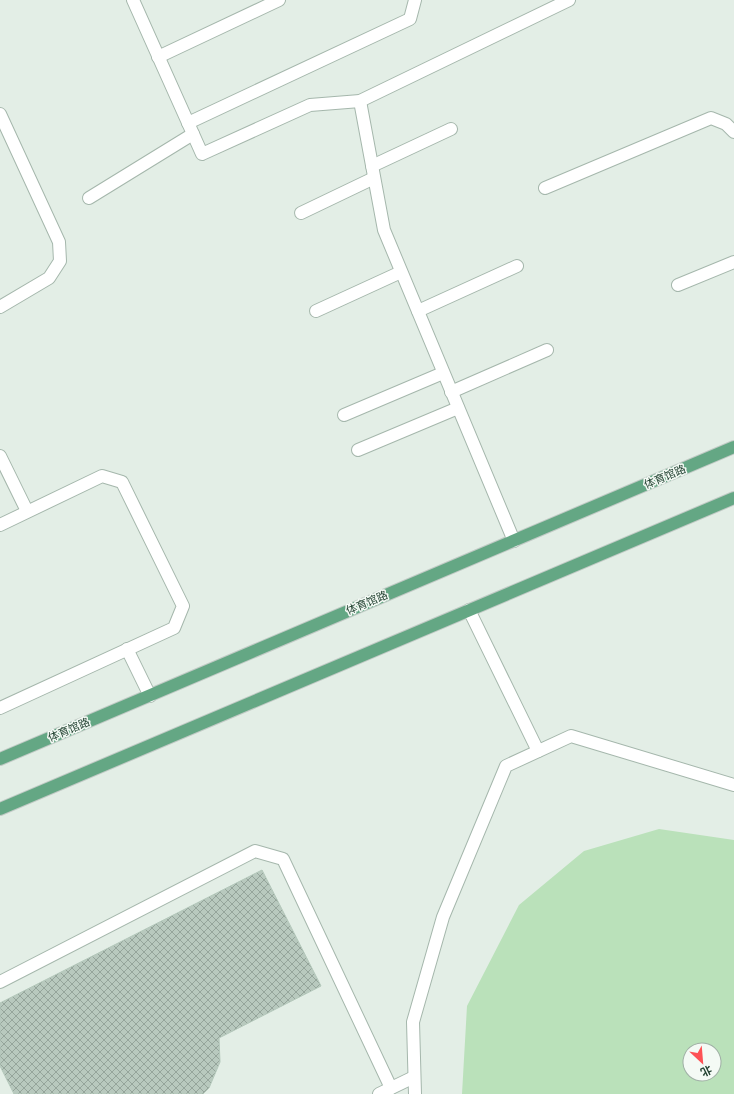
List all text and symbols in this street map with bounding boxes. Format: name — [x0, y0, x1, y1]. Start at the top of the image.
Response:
street label: 体育馆路 — [642, 462, 688, 492]
street label: 体育馆路 — [344, 588, 390, 618]
street label: 体育馆路 — [46, 715, 92, 745]
north arrow — [682, 1042, 722, 1082]
text: 北 — [698, 1062, 714, 1079]

